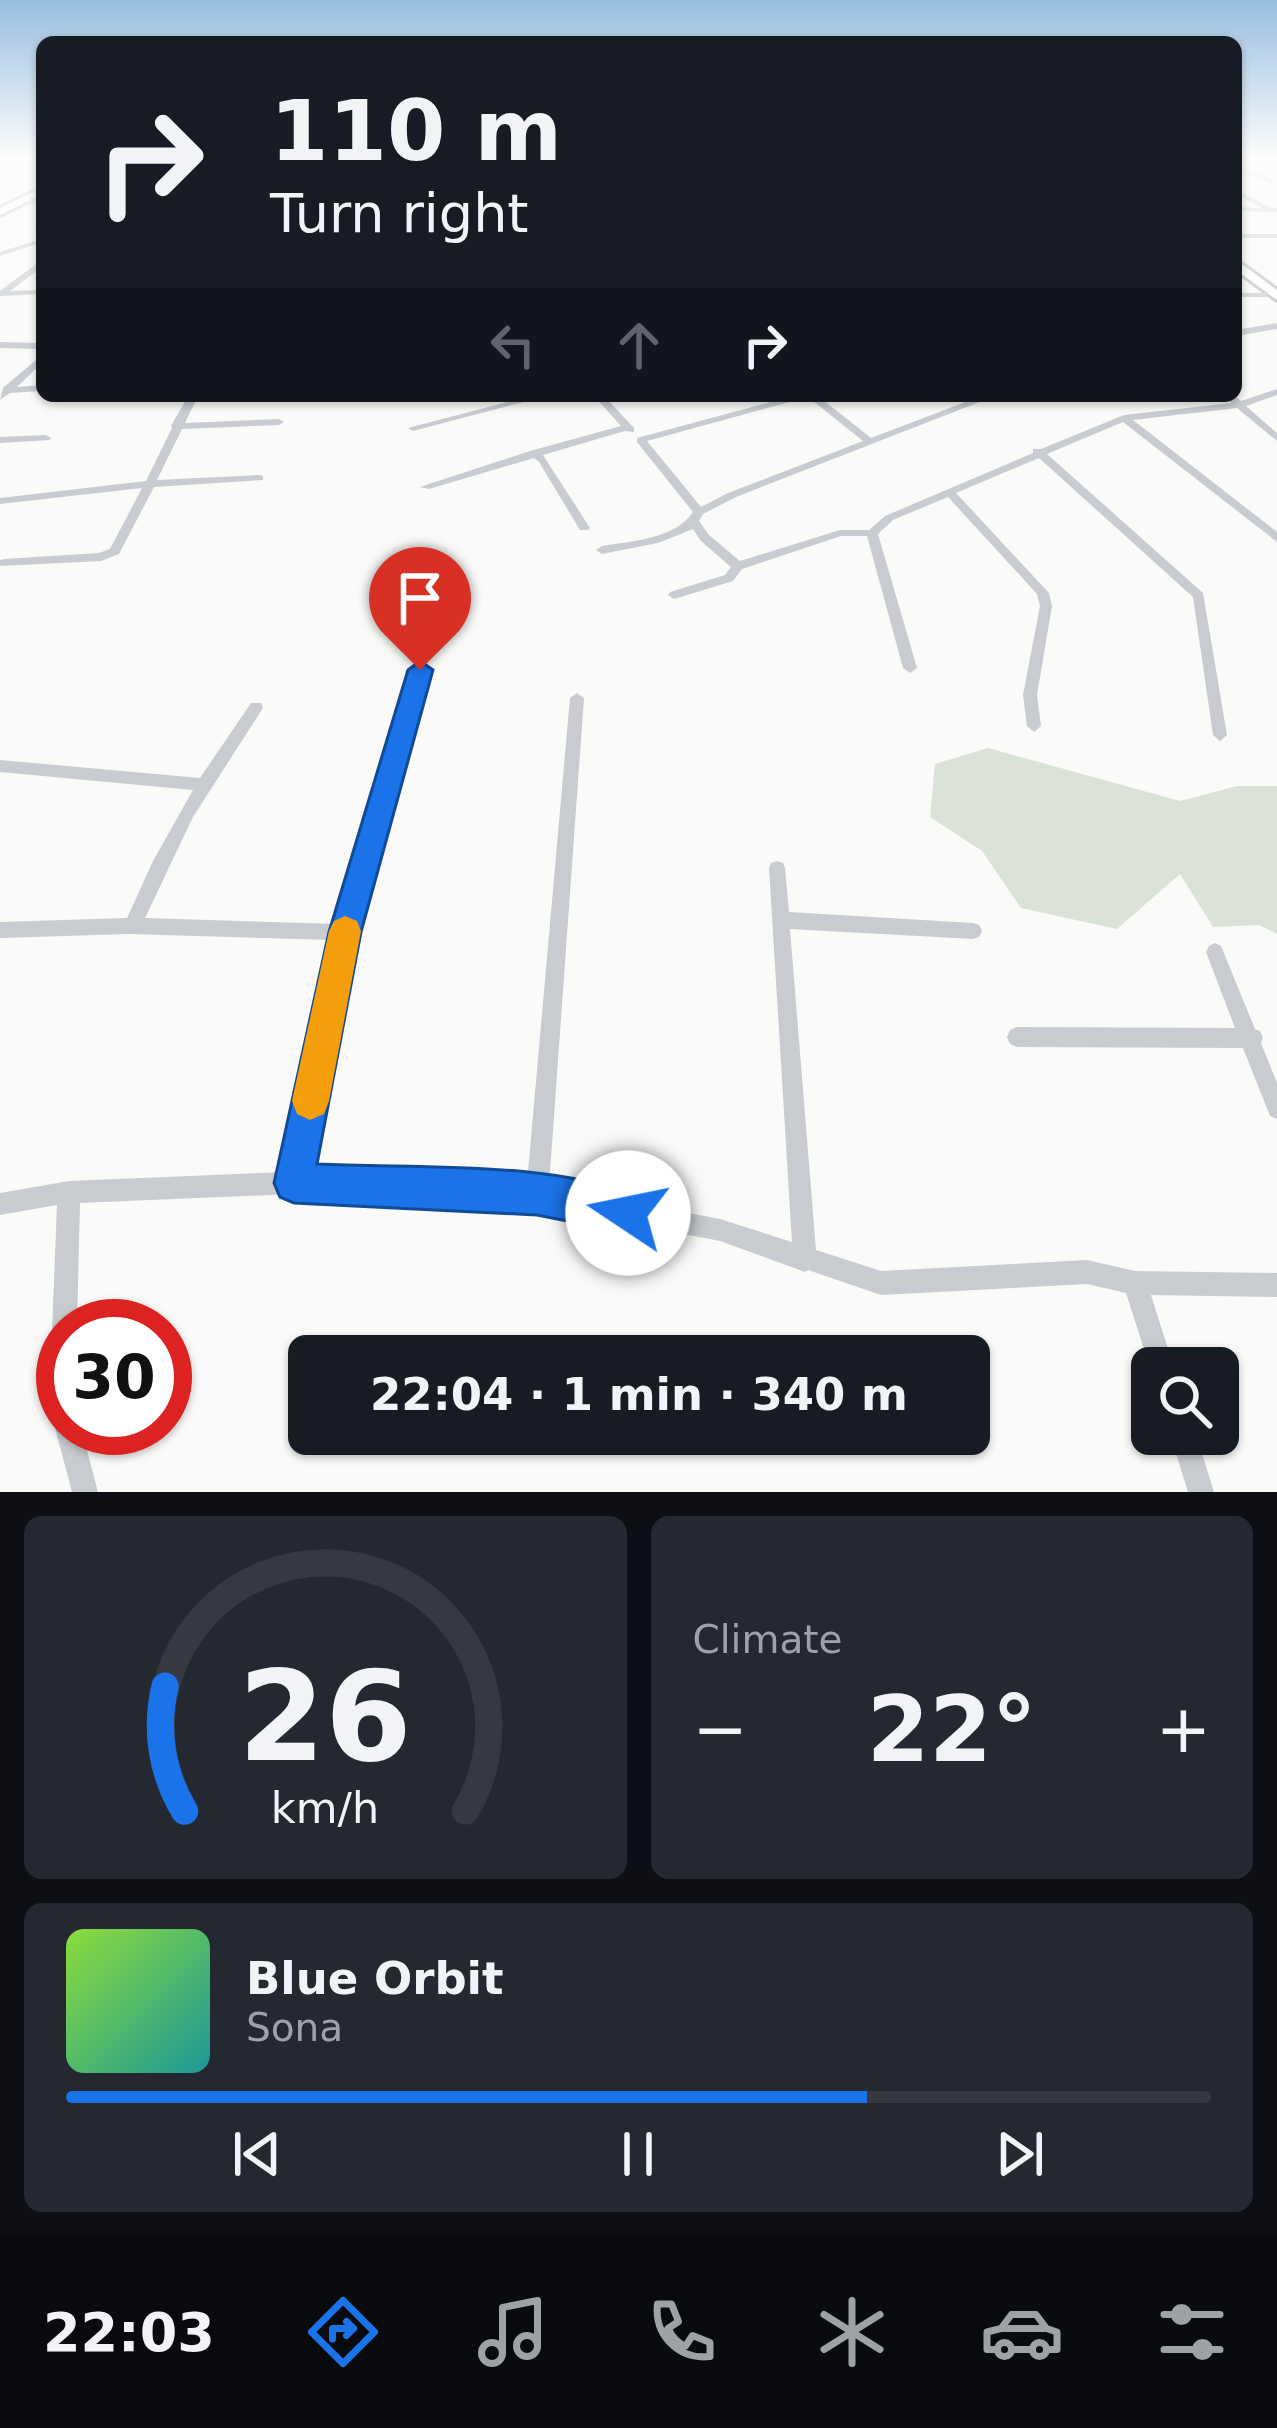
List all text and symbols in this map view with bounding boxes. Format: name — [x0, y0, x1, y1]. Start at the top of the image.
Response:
text: 110 m — [270, 82, 562, 180]
icon: right — [72, 84, 228, 240]
text: Turn right — [270, 182, 529, 245]
icon: left — [480, 312, 546, 378]
icon: ahead — [606, 312, 672, 378]
icon: right — [732, 312, 798, 378]
pin — [369, 547, 471, 670]
icon: arrive — [387, 565, 453, 631]
position arrow — [565, 1150, 691, 1276]
speed limit sign: 30 — [36, 1299, 192, 1455]
map controls — [1131, 1347, 1239, 1455]
button: search — [1131, 1347, 1239, 1455]
text: 22:04 · 1 min · 340 m — [370, 1368, 908, 1421]
text: Climate — [693, 1617, 843, 1662]
text: 26 — [238, 1644, 412, 1789]
text: 22° — [867, 1677, 1037, 1782]
text: − — [693, 1691, 748, 1768]
text: + — [1156, 1691, 1211, 1768]
text: km/h — [271, 1782, 379, 1832]
text: Blue Orbit — [246, 1952, 504, 2005]
text: Sona — [246, 2005, 343, 2050]
icon: previous — [224, 2121, 290, 2187]
icon: pause — [605, 2121, 671, 2187]
icon: next — [987, 2121, 1053, 2187]
icon: directions — [301, 2290, 385, 2374]
icon: music — [471, 2290, 555, 2374]
icon: phone — [640, 2290, 724, 2374]
icon: climate — [810, 2290, 894, 2374]
icon: car — [980, 2290, 1064, 2374]
icon: filters — [1150, 2290, 1234, 2374]
text: 22:03 — [43, 2301, 215, 2364]

